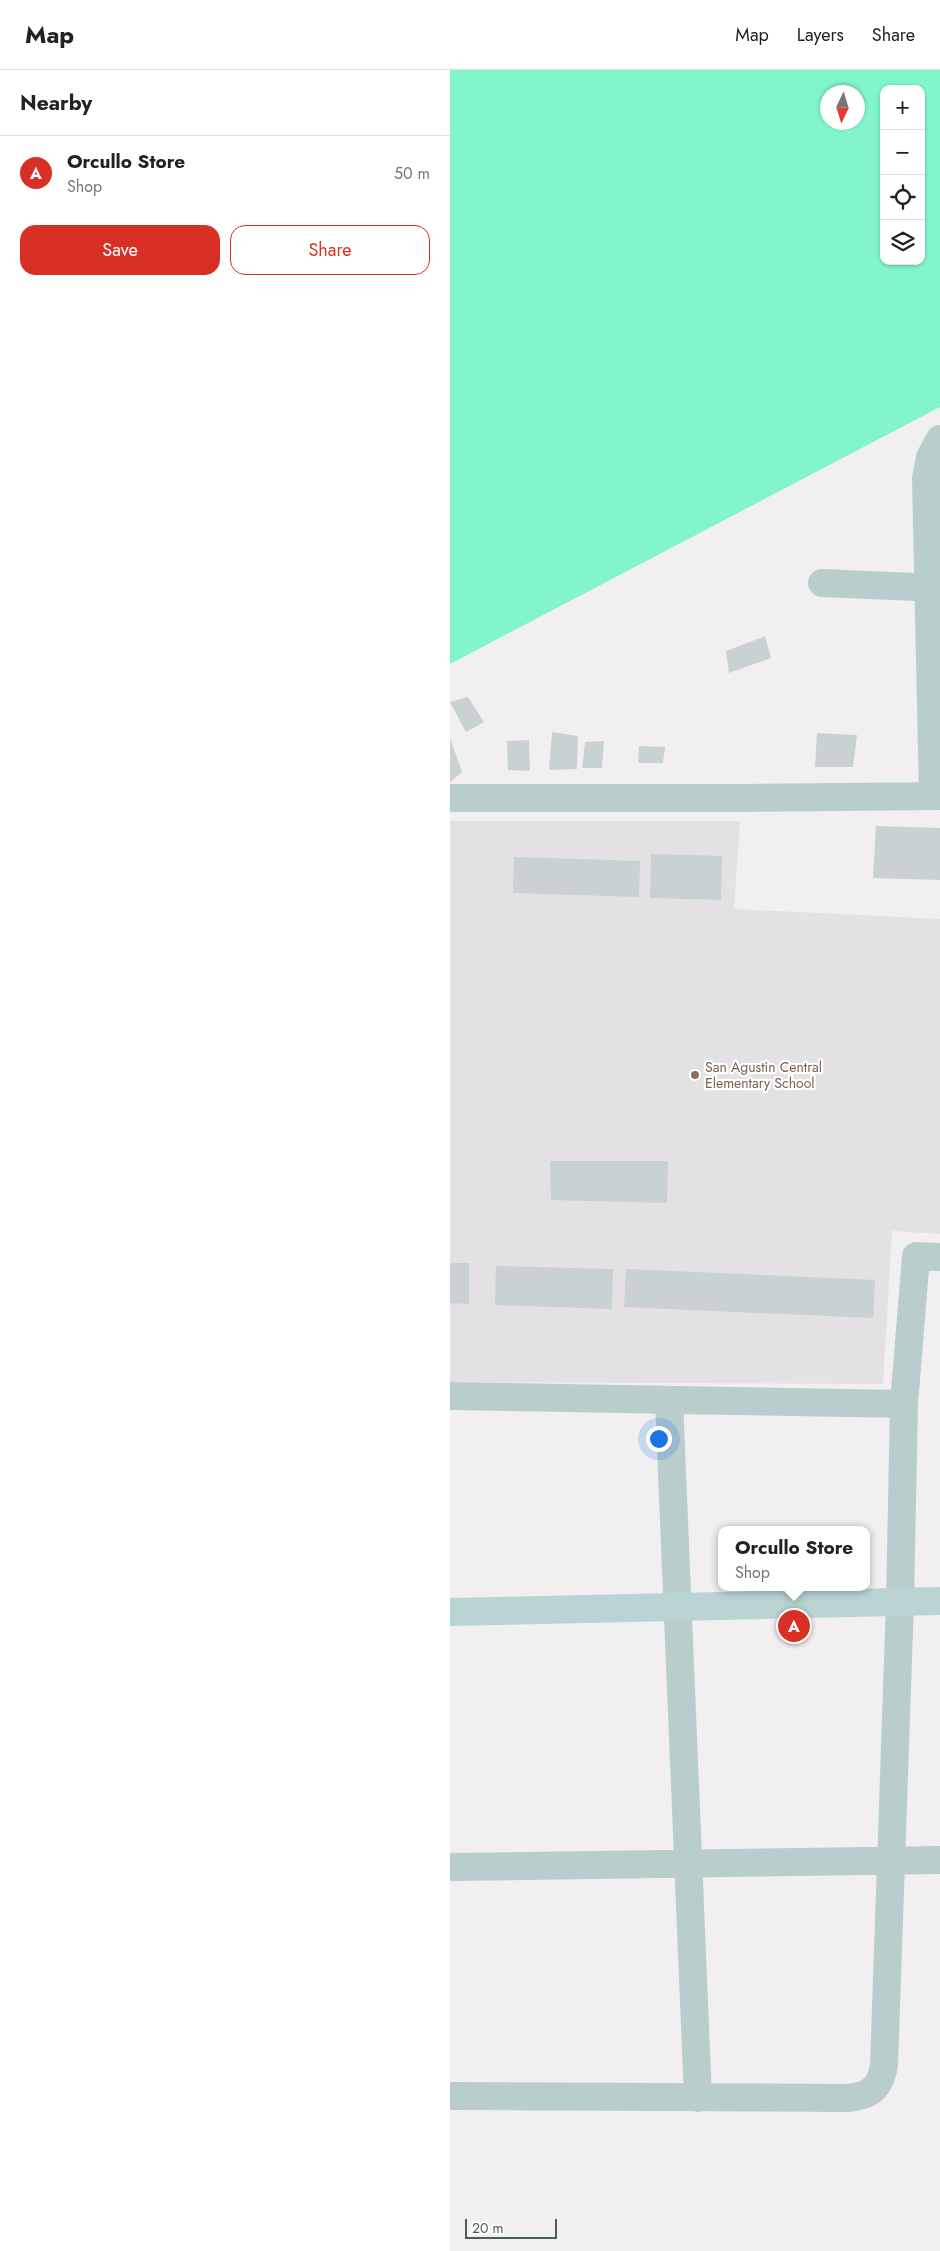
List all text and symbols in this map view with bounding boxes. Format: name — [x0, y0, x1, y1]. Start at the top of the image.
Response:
text: Map — [25, 17, 74, 52]
text: Map — [735, 22, 769, 48]
text: Layers — [797, 22, 844, 48]
text: Share — [872, 22, 915, 48]
north arrow — [820, 85, 865, 130]
map controls — [880, 85, 925, 265]
button: + — [880, 85, 925, 130]
text: Nearby — [20, 88, 92, 118]
button: − — [880, 130, 925, 175]
text: Orcullo Store — [67, 148, 185, 175]
text: A — [30, 162, 42, 185]
text: 50 m — [394, 162, 430, 185]
text: Shop — [67, 175, 102, 198]
button: locate — [880, 175, 925, 220]
button: layers — [880, 220, 925, 265]
button: Save — [20, 225, 220, 275]
button: Share — [230, 225, 430, 275]
place label: San Agustin Central Elementary School — [705, 1057, 822, 1093]
marker: San Agustin Central Elementary School — [689, 1069, 701, 1081]
your location — [646, 1426, 672, 1452]
popup — [718, 1526, 870, 1591]
text: Orcullo Store — [735, 1534, 853, 1561]
text: Shop — [735, 1561, 770, 1584]
pin: A — [778, 1607, 810, 1645]
scale bar — [465, 2216, 558, 2239]
text: 20 m — [472, 2218, 504, 2238]

